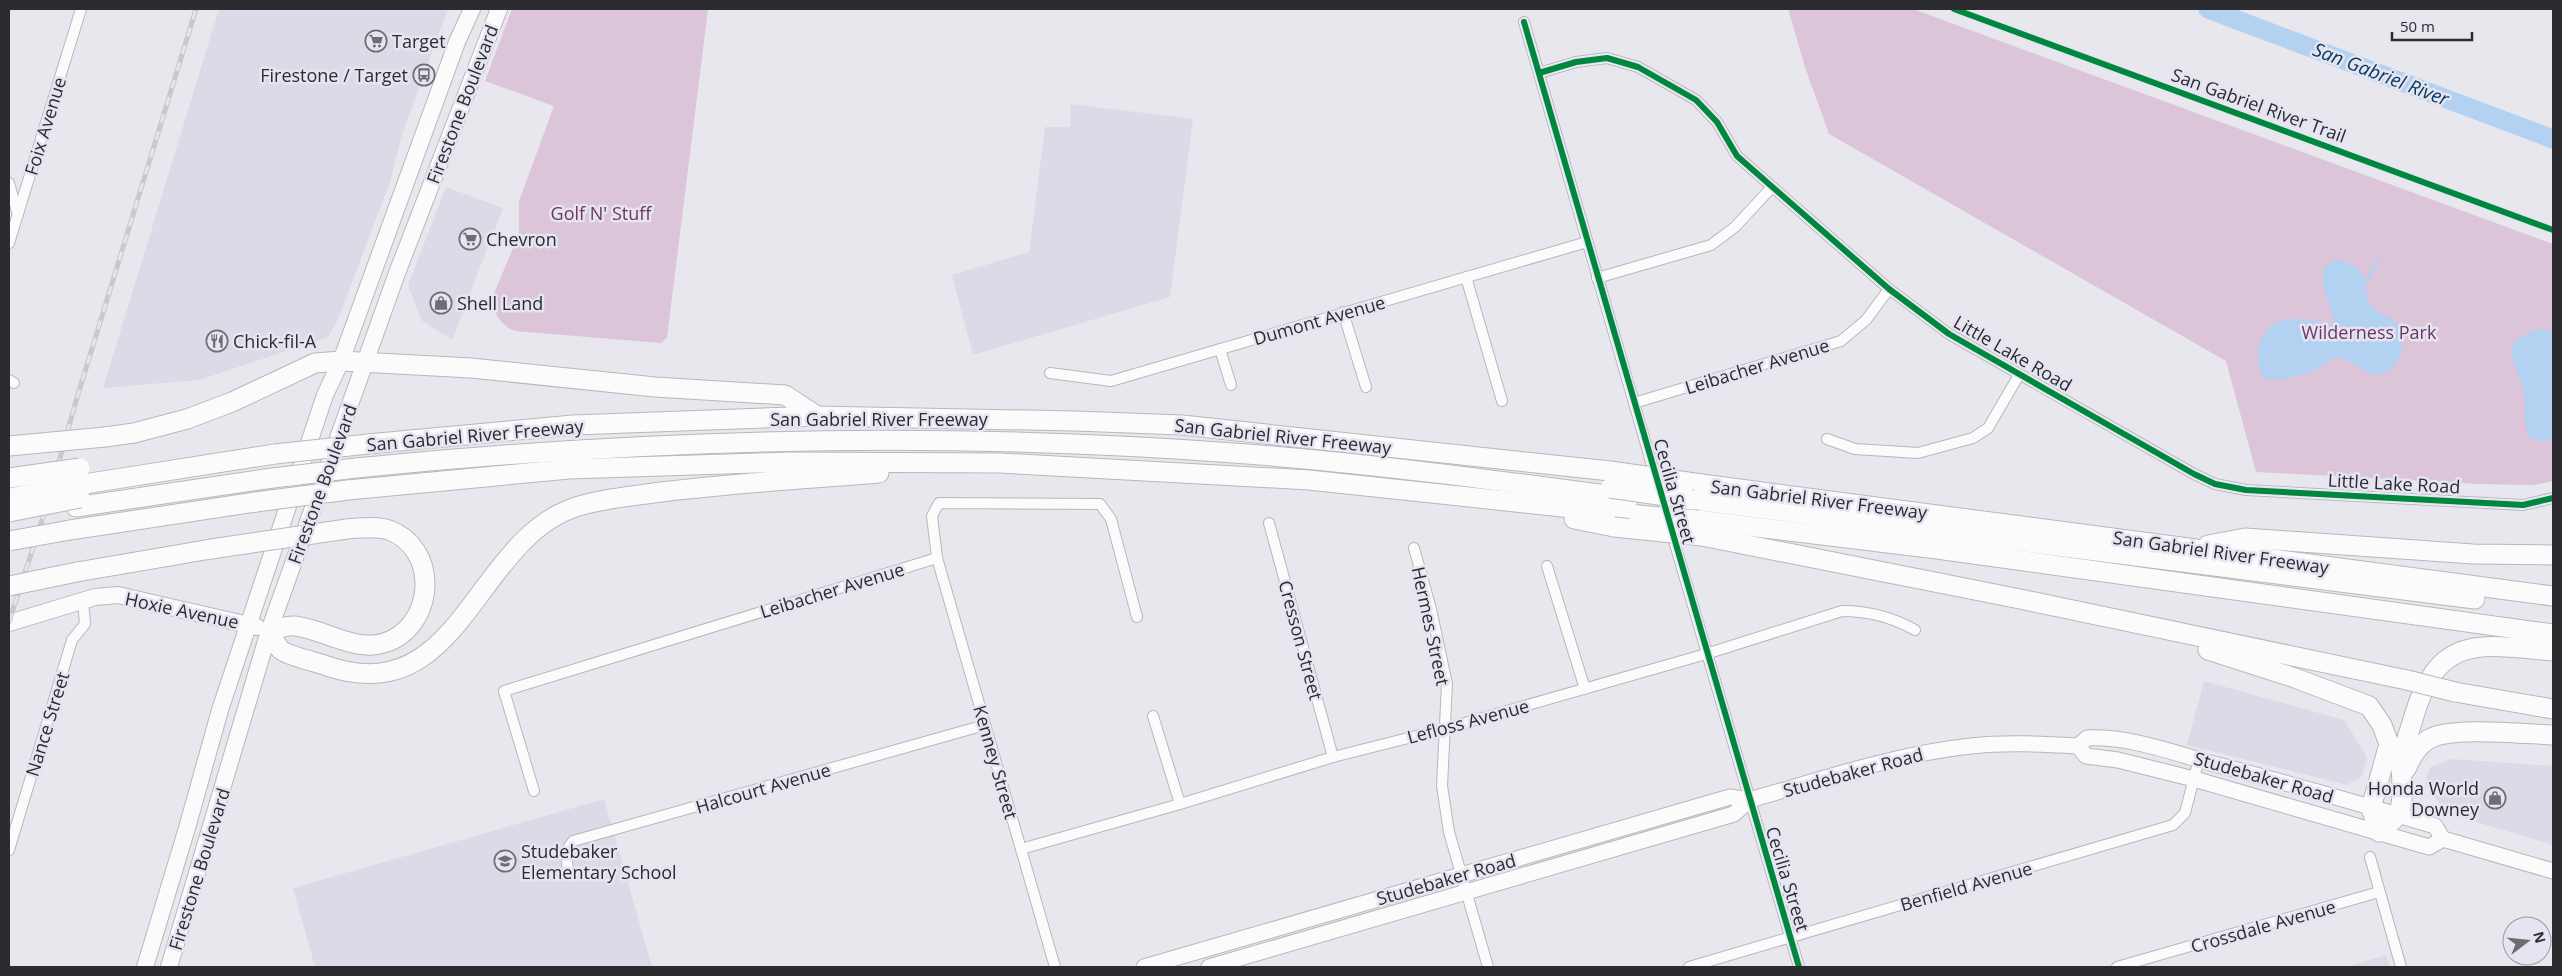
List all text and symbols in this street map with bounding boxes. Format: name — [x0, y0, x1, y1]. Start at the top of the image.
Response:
scale bar — [2392, 10, 2472, 42]
text: 50 m — [2400, 16, 2435, 36]
street label: Firestone Boulevard — [421, 21, 503, 187]
supermarket icon: Target — [364, 29, 388, 53]
place label: Target — [392, 29, 446, 53]
water label: San Gabriel River — [2309, 36, 2454, 112]
street label: San Gabriel River Trail — [2168, 62, 2350, 148]
place label: Firestone / Target — [260, 63, 408, 87]
bus stop icon: Firestone / Target — [412, 63, 436, 87]
street label: Foix Avenue — [19, 74, 71, 178]
park label: Golf N' Stuff — [551, 201, 652, 225]
supermarket icon: Chevron — [458, 227, 482, 251]
place label: Chevron — [486, 227, 557, 251]
street label: Dumont Avenue — [1250, 290, 1388, 350]
shop icon: Shell Land — [429, 291, 453, 315]
place label: Shell Land — [457, 291, 543, 315]
street label: Little Lake Road — [1950, 309, 2076, 397]
park label: Wilderness Park — [2302, 320, 2437, 344]
restaurant icon: Chick-fil-A — [205, 329, 229, 353]
place label: Chick-fil-A — [233, 329, 317, 353]
street label: Leibacher Avenue — [1682, 333, 1832, 399]
street label: Firestone Boulevard — [282, 401, 362, 567]
street label: San Gabriel River Freeway — [770, 407, 989, 431]
street label: San Gabriel River Freeway — [366, 413, 585, 456]
street label: San Gabriel River Freeway — [1174, 413, 1393, 459]
street label: Cecilia Street — [1648, 435, 1702, 547]
street label: Little Lake Road — [2327, 468, 2461, 498]
street label: San Gabriel River Freeway — [1710, 474, 1929, 524]
street label: San Gabriel River Freeway — [2112, 525, 2331, 579]
street label: Leibacher Avenue — [757, 557, 907, 623]
street label: Hermes Street — [1407, 564, 1455, 688]
street label: Cresson Street — [1274, 578, 1328, 702]
street label: Hoxie Avenue — [123, 586, 241, 634]
street label: Nance Street — [20, 669, 74, 779]
street label: Lefloss Avenue — [1404, 693, 1532, 749]
street label: Kenney Street — [968, 702, 1024, 822]
street label: Studebaker Road — [1780, 742, 1926, 802]
street label: Studebaker Road — [2191, 746, 2337, 808]
street label: Halcourt Avenue — [693, 757, 833, 819]
place label: Honda World Downey — [2368, 776, 2480, 821]
street label: Firestone Boulevard — [163, 785, 235, 953]
shop icon: Honda World Downey — [2483, 786, 2507, 810]
street label: Cecilia Street — [1761, 824, 1815, 934]
place label: Studebaker Elementary School — [521, 839, 677, 884]
street label: Studebaker Road — [1373, 848, 1519, 910]
school or university icon: Studebaker Elementary School — [493, 849, 517, 873]
street label: Benfield Avenue — [1897, 856, 2035, 916]
street label: Crossdale Avenue — [2188, 894, 2338, 958]
north arrow — [2502, 916, 2552, 966]
text: N — [2529, 929, 2551, 945]

